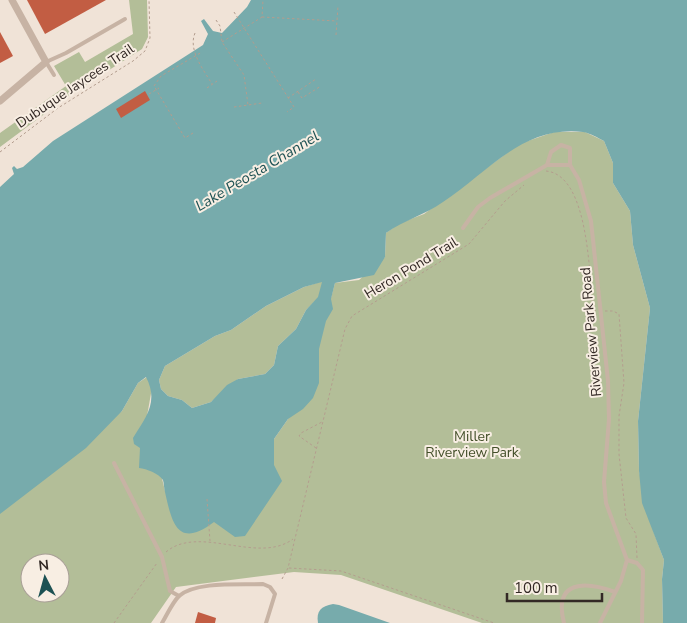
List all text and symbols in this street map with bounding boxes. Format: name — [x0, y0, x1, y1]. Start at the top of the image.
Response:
street label: Dubuque Jaycees Trail — [12, 39, 139, 133]
water label: Lake Peosta Channel — [191, 126, 323, 216]
street label: Heron Pond Trail — [361, 232, 462, 303]
street label: Riverview Park Road — [576, 266, 606, 398]
park label: Miller Riverview Park — [425, 427, 520, 462]
north arrow — [20, 553, 70, 603]
text: N — [37, 556, 50, 576]
scale bar — [507, 570, 602, 602]
text: 100 m — [514, 578, 558, 598]

